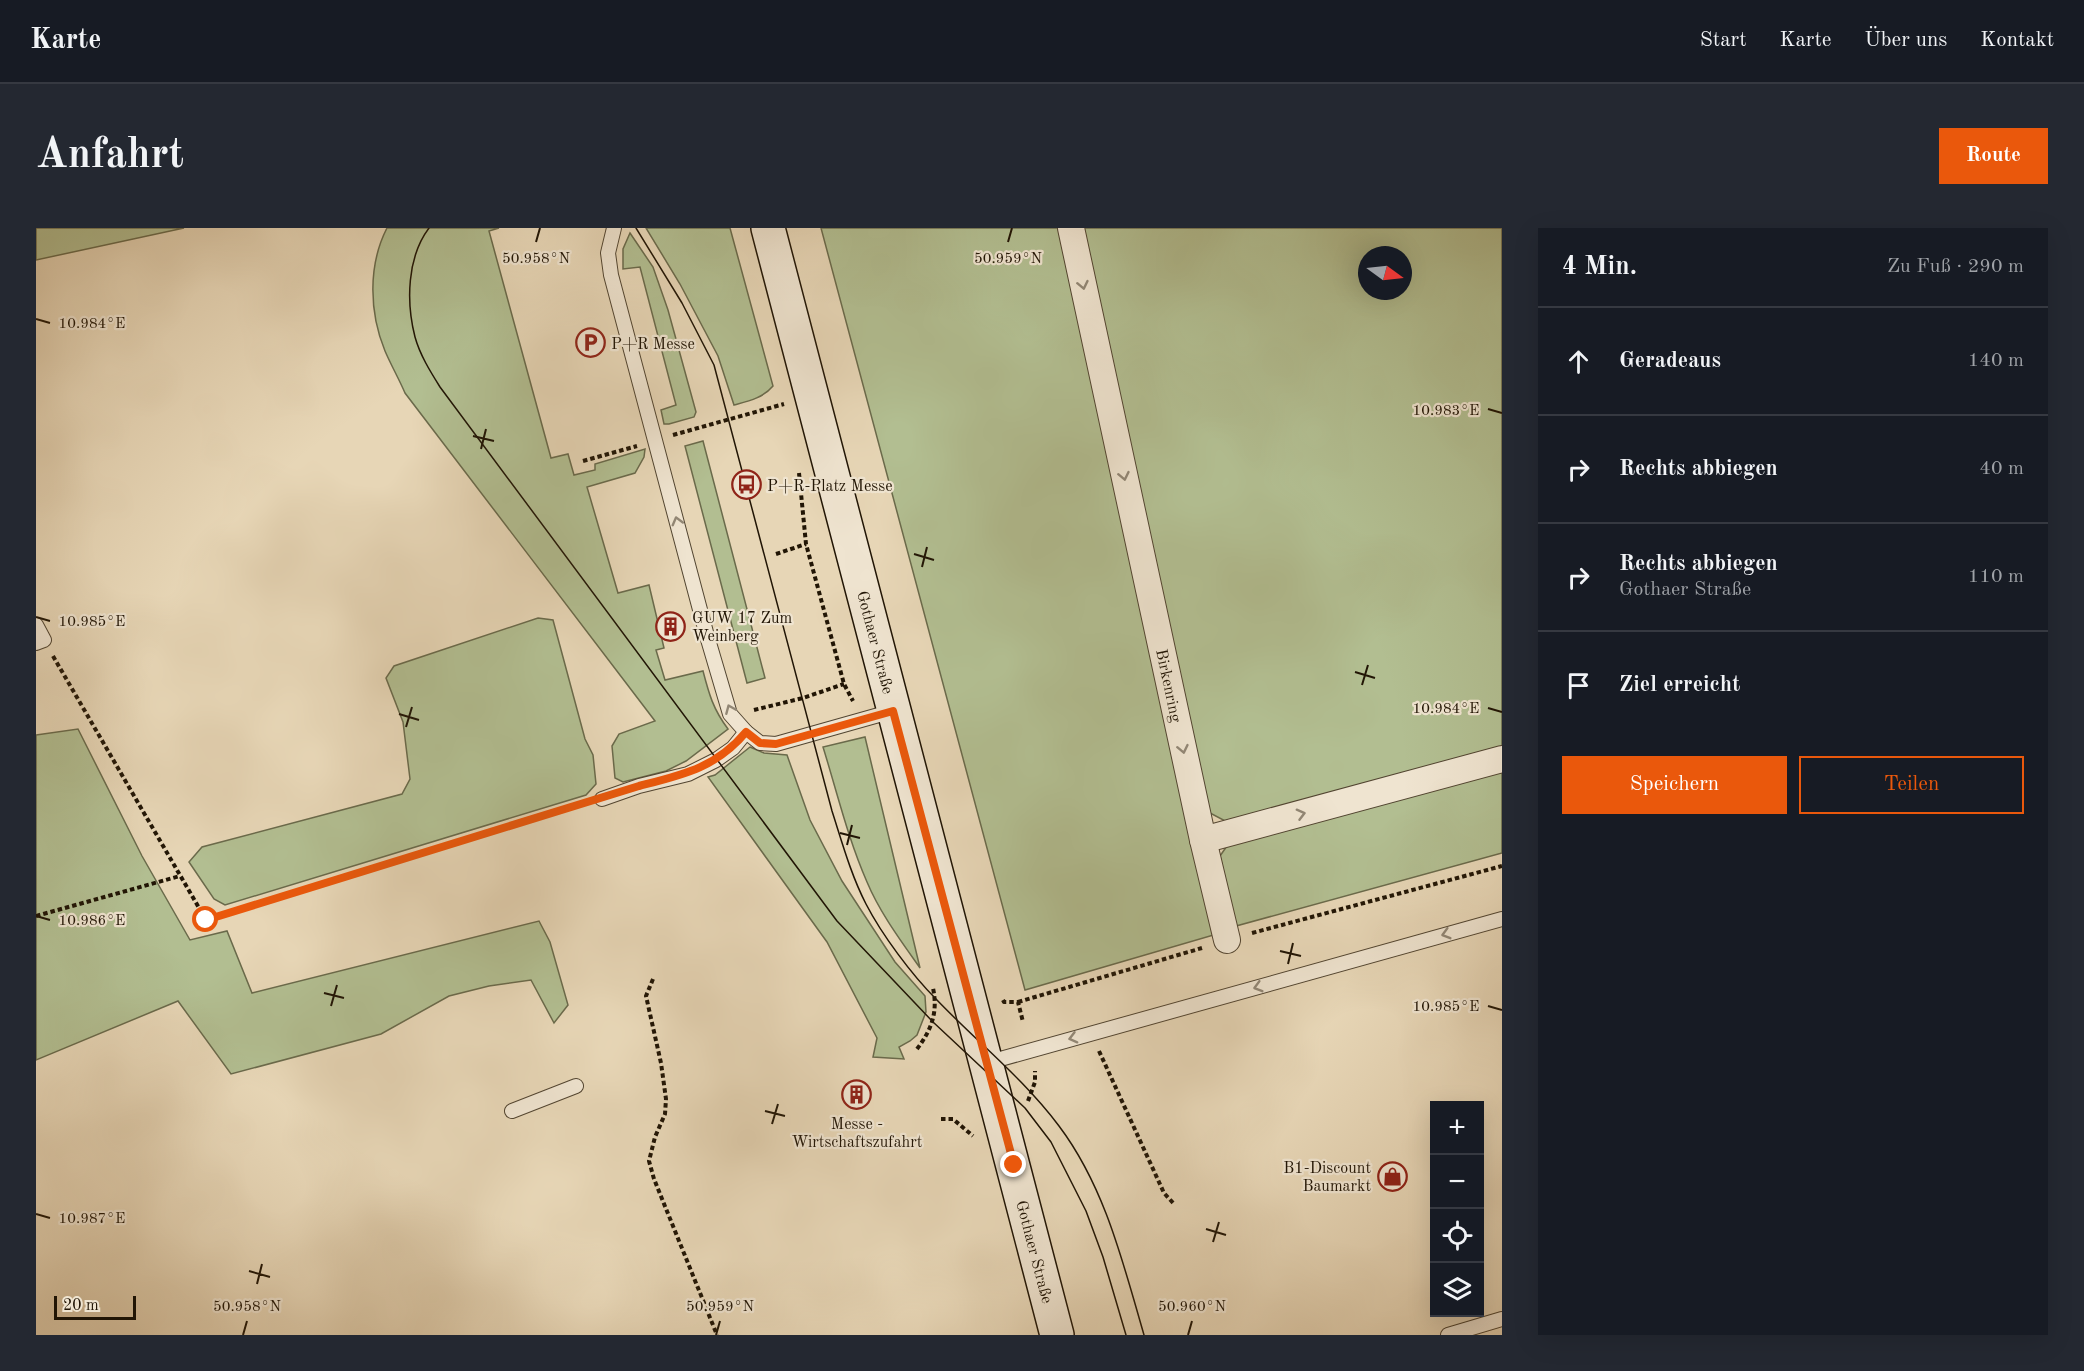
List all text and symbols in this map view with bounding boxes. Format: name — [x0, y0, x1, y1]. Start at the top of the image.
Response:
text: Karte — [30, 27, 101, 55]
text: Start — [1700, 30, 1747, 51]
text: Karte — [1780, 30, 1831, 51]
text: Über uns — [1864, 30, 1947, 51]
text: Kontakt — [1980, 30, 2054, 51]
button: Route — [1939, 128, 2048, 184]
text: Anfahrt — [36, 135, 184, 177]
north arrow — [1358, 246, 1412, 300]
text: 50.958°N — [502, 252, 570, 267]
text: 50.959°N — [974, 252, 1042, 267]
text: 4 Min. — [1562, 254, 1637, 280]
text: Zu Fuß · 290 m — [1887, 257, 2024, 277]
one-way arrow — [1076, 280, 1089, 290]
text: 10.984°E — [59, 317, 125, 332]
parking icon: P+R Messe — [574, 327, 606, 359]
place label: P+R Messe — [611, 337, 695, 353]
icon: ahead — [1562, 345, 1595, 378]
text: Geradeaus — [1619, 350, 1721, 372]
text: 140 m — [1968, 351, 2024, 371]
text: 10.983°E — [1413, 404, 1479, 419]
icon: right — [1562, 453, 1595, 486]
text: Rechts abbiegen — [1619, 458, 1778, 480]
text: 40 m — [1979, 459, 2024, 479]
bus stop icon: P+R-Platz Messe — [730, 469, 762, 501]
one-way arrow — [1117, 471, 1130, 481]
place label: P+R-Platz Messe — [767, 479, 893, 495]
one-way arrow — [671, 517, 684, 527]
text: Rechts abbiegen — [1619, 553, 1778, 575]
icon: right — [1562, 561, 1595, 594]
text: 110 m — [1968, 567, 2024, 587]
text: Gothaer Straße — [1619, 580, 1751, 600]
street label: Gothaer Straße — [853, 589, 895, 696]
building icon: GUW 17 Zum Weinberg — [655, 610, 687, 642]
place label: GUW 17 Zum Weinberg — [692, 611, 793, 645]
text: 10.985°E — [59, 615, 125, 630]
street label: Birkenring — [1152, 648, 1183, 724]
icon: arrive — [1562, 669, 1595, 702]
text: Ziel erreicht — [1619, 674, 1740, 696]
text: 10.984°E — [1413, 702, 1479, 717]
one-way arrow — [725, 704, 737, 715]
one-way arrow — [1176, 743, 1189, 753]
button: Speichern — [1562, 756, 1787, 814]
button: Teilen — [1799, 756, 2024, 814]
one-way arrow — [1295, 809, 1305, 821]
route start — [192, 906, 218, 932]
text: 10.986°E — [59, 914, 125, 929]
one-way arrow — [1441, 927, 1451, 940]
one-way arrow — [1253, 980, 1264, 992]
text: 10.985°E — [1413, 1000, 1479, 1015]
one-way arrow — [1068, 1031, 1078, 1044]
building icon: Messe - Wirtschaftszufahrt — [841, 1079, 873, 1111]
map controls — [1430, 1101, 1484, 1317]
button: + — [1430, 1101, 1484, 1155]
place label: Messe - Wirtschaftszufahrt — [792, 1117, 923, 1151]
route end — [1000, 1151, 1026, 1177]
button: − — [1430, 1155, 1484, 1209]
shop icon: B1-Discount Baumarkt — [1376, 1160, 1408, 1192]
place label: B1-Discount Baumarkt — [1283, 1161, 1371, 1195]
street label: Gothaer Straße — [1012, 1199, 1054, 1305]
button: locate — [1430, 1209, 1484, 1263]
text: 10.987°E — [59, 1212, 125, 1227]
button: layers — [1430, 1263, 1484, 1317]
scale bar — [54, 1293, 136, 1320]
text: 20 m — [63, 1298, 99, 1314]
text: 50.958°N — [213, 1300, 281, 1315]
text: 50.959°N — [686, 1300, 754, 1315]
text: 50.960°N — [1158, 1300, 1226, 1315]

